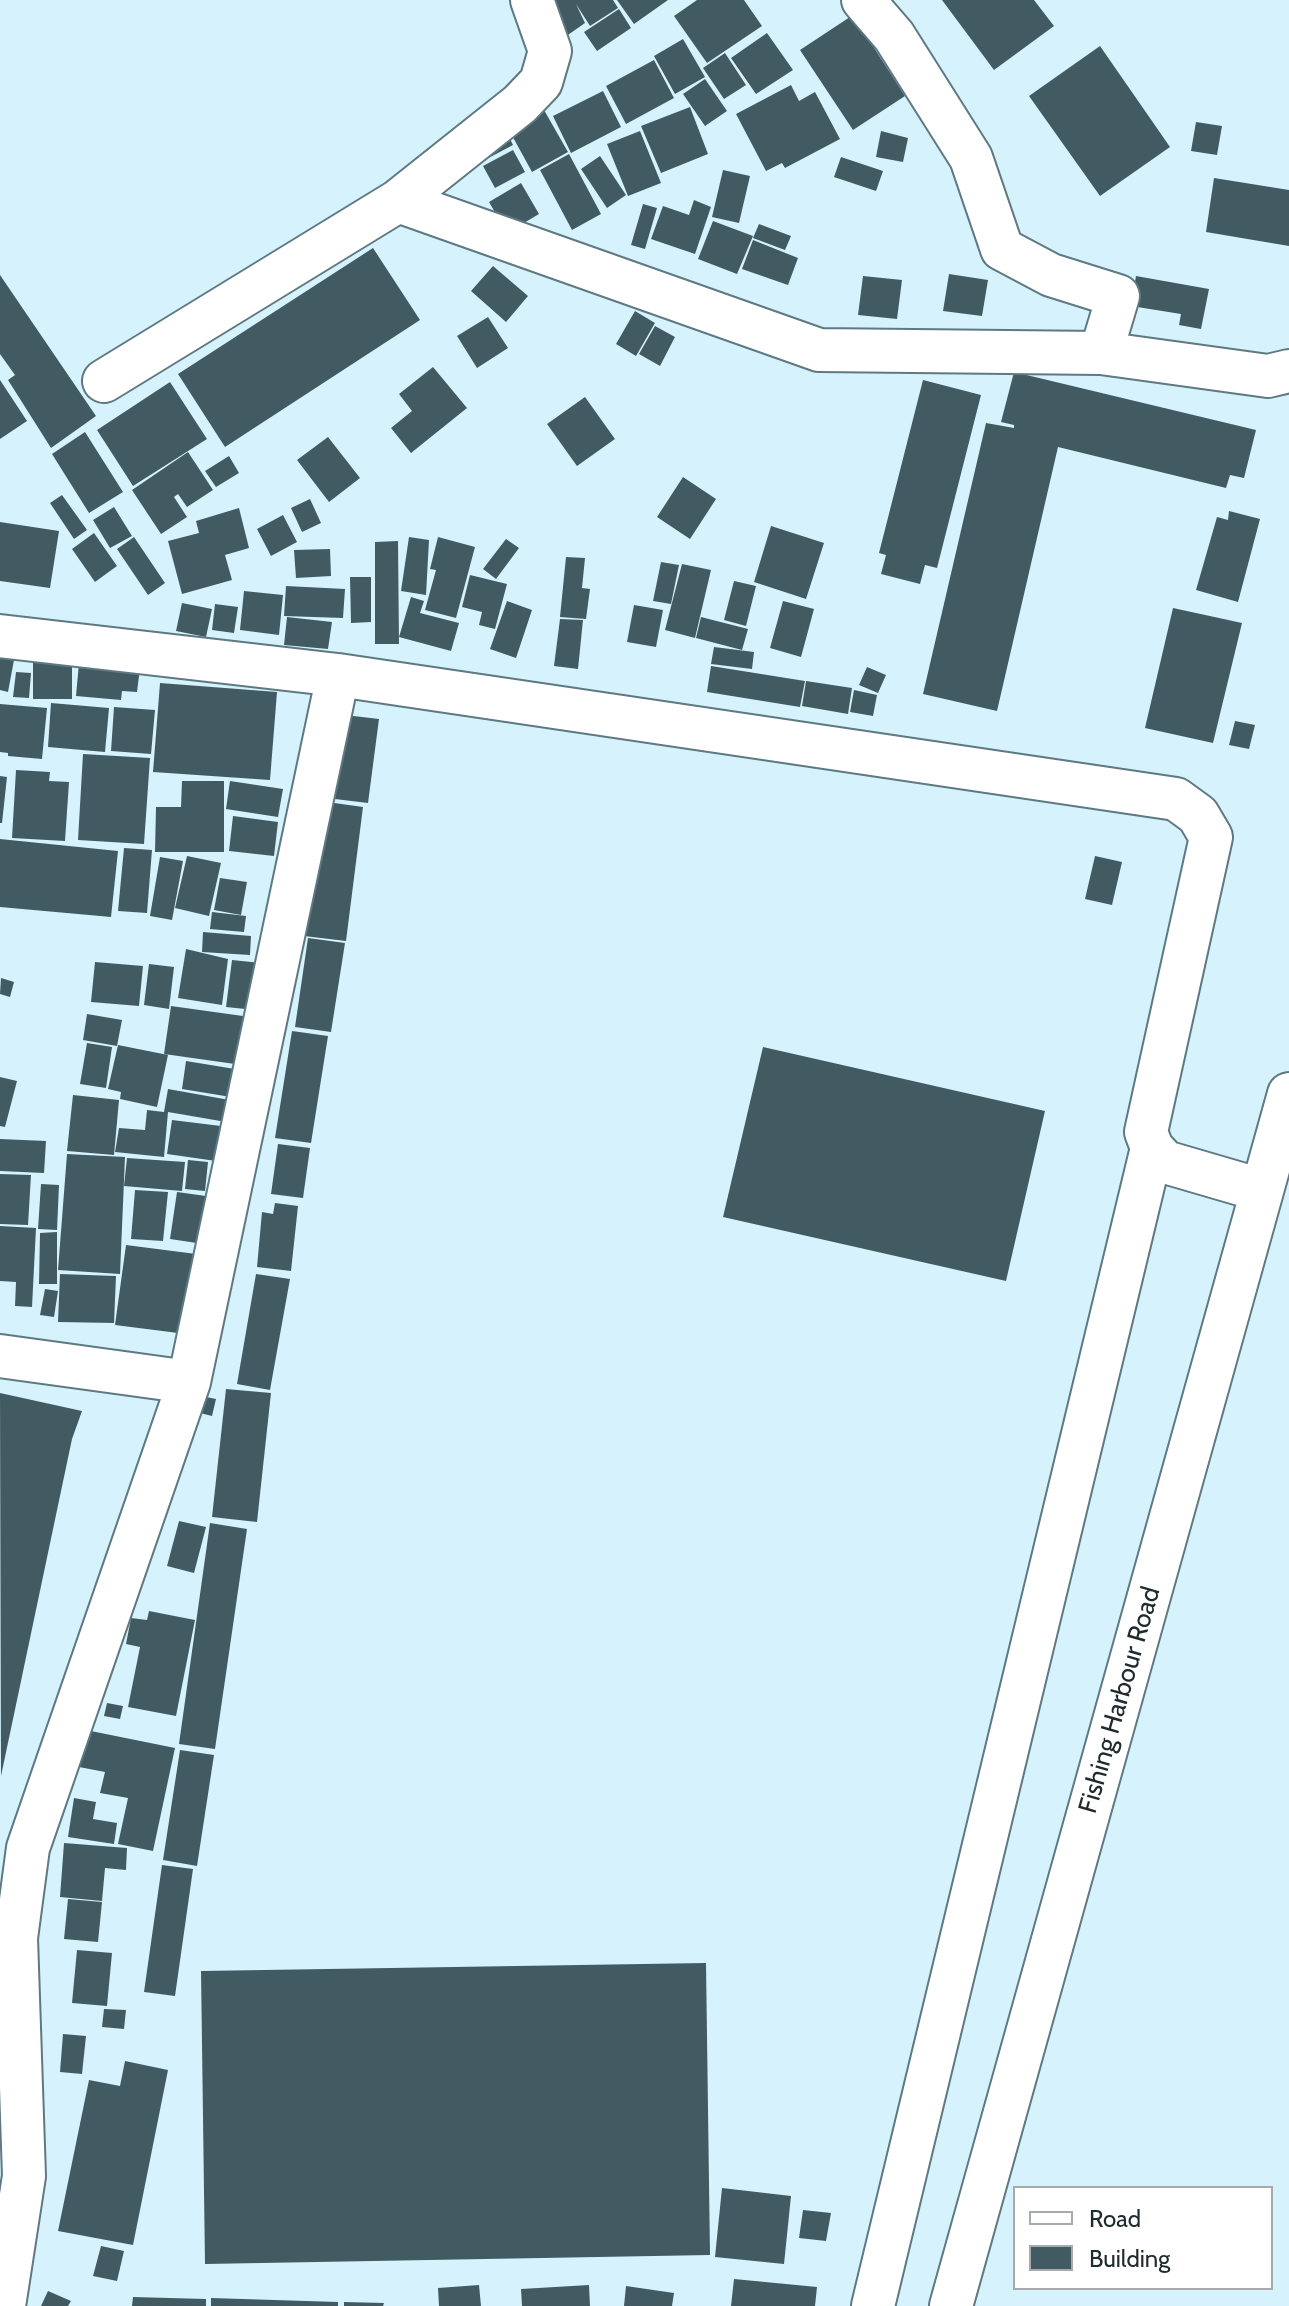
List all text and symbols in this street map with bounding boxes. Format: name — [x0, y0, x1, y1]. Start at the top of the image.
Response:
street label: Fishing Harbour Road — [1073, 1583, 1167, 1817]
legend — [1013, 2186, 1273, 2290]
text: Road — [1089, 2204, 1141, 2233]
text: Building — [1089, 2244, 1170, 2273]

